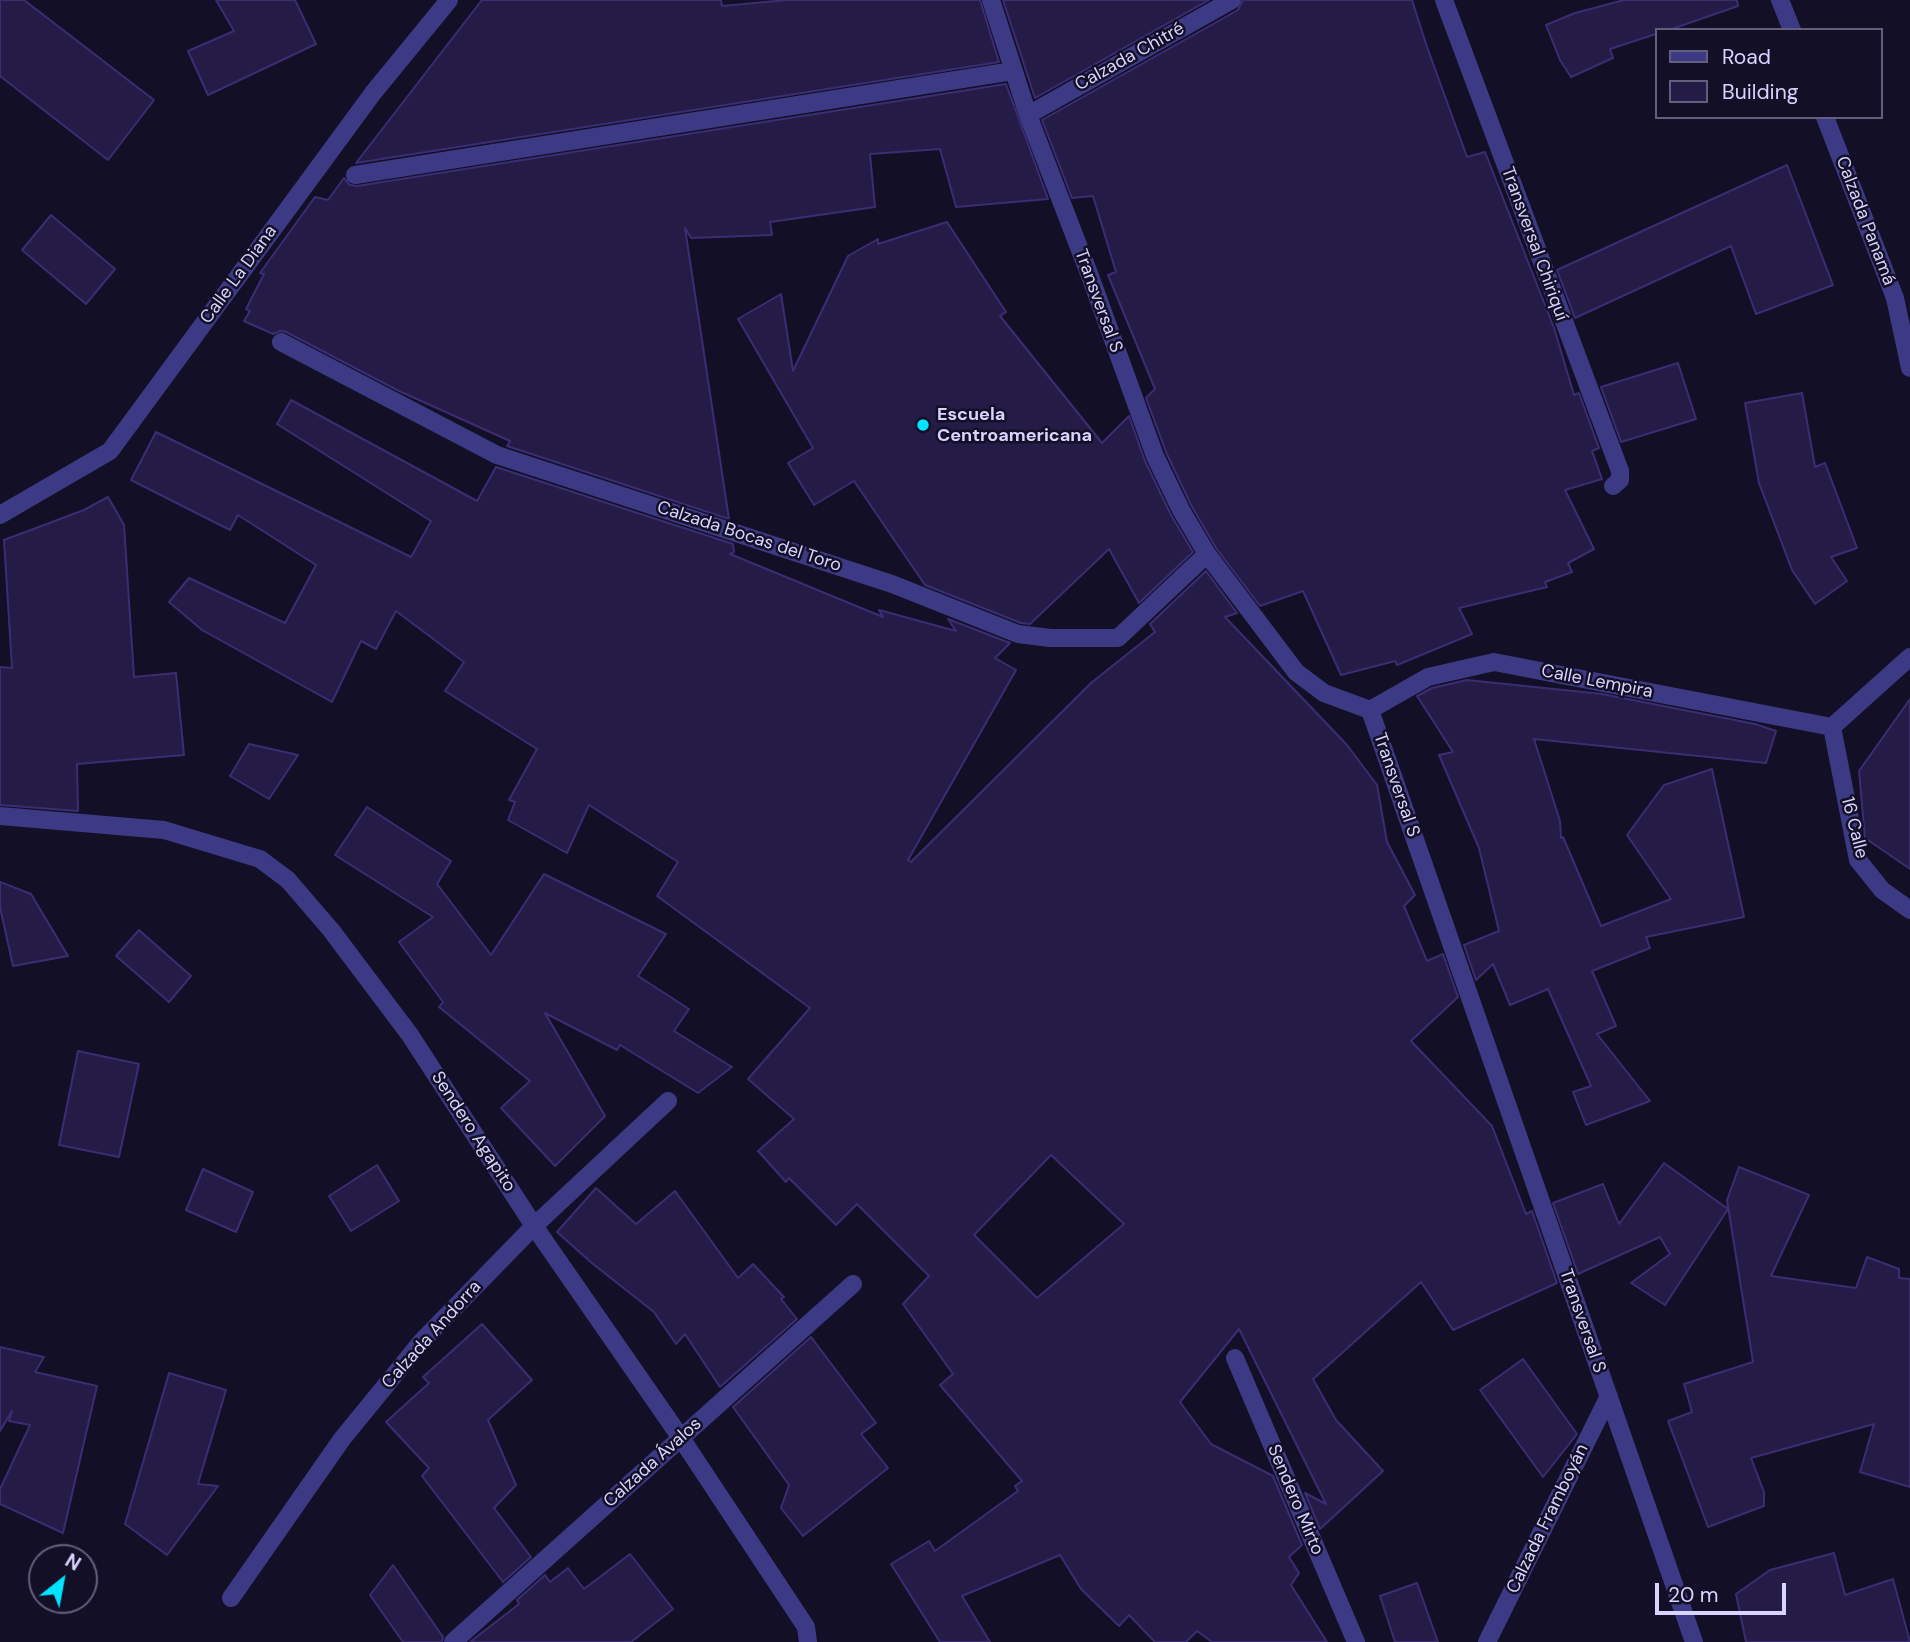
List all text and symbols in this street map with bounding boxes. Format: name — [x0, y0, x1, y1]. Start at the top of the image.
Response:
street label: Calzada Chitré — [1072, 18, 1188, 96]
legend — [1654, 28, 1882, 119]
text: Road — [1722, 43, 1771, 71]
text: Building — [1722, 78, 1798, 106]
street label: Calzada Panamá — [1830, 153, 1900, 289]
street label: Transversal Chiriquí — [1496, 164, 1572, 324]
street label: Calle La Diana — [196, 222, 282, 328]
street label: Transversal S — [1069, 246, 1127, 356]
place label: Escuela Centroamericana — [937, 404, 1092, 446]
marker: Escuela Centroamericana — [915, 417, 931, 433]
street label: Calzada Bocas del Toro — [654, 497, 844, 577]
street label: Calle Lempira — [1539, 661, 1655, 703]
street label: Transversal S — [1368, 730, 1424, 840]
street label: 16 Calle — [1836, 795, 1872, 861]
street label: Sendero Agapito — [426, 1068, 520, 1196]
street label: Transversal S — [1554, 1266, 1610, 1376]
street label: Calzada Andorra — [378, 1277, 486, 1393]
street label: Calzada Ávalos — [600, 1413, 706, 1513]
street label: Calzada Framboyán — [1502, 1441, 1594, 1597]
street label: Sendero Mirto — [1262, 1442, 1328, 1558]
north arrow — [28, 1544, 98, 1614]
text: N — [61, 1548, 85, 1577]
scale bar — [1658, 1568, 1789, 1612]
text: 20 m — [1668, 1581, 1719, 1609]

